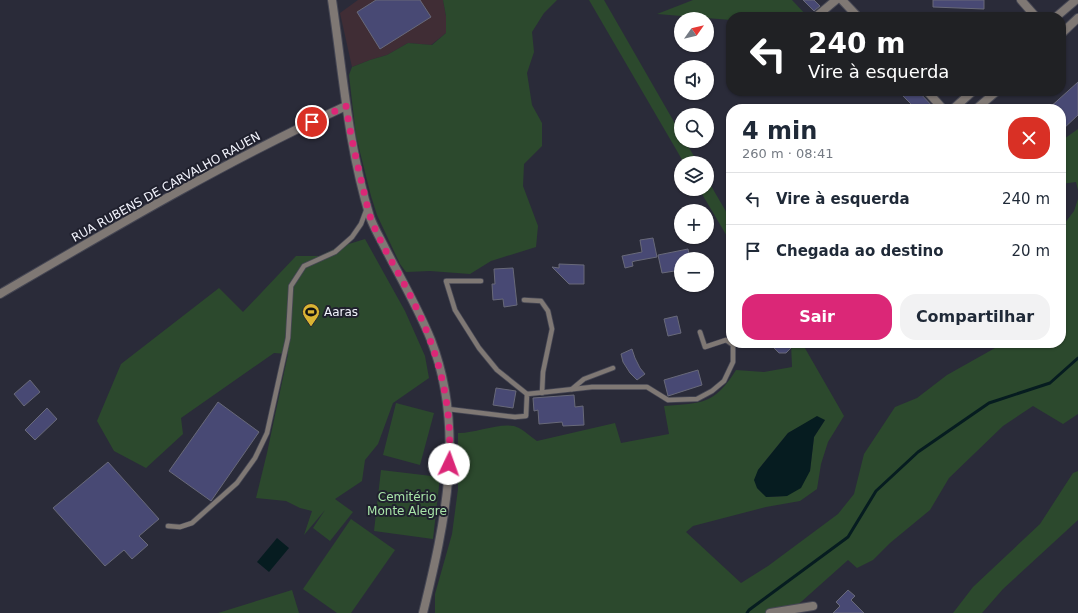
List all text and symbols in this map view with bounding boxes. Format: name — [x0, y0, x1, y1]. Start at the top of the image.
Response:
north arrow — [674, 12, 714, 52]
map controls — [674, 12, 714, 292]
text: 240 m — [808, 27, 905, 60]
icon: left — [742, 28, 794, 80]
button: sound — [674, 60, 714, 100]
text: Vire à esquerda — [808, 61, 949, 82]
pin — [295, 105, 329, 139]
button: search — [674, 108, 714, 148]
icon: arrive — [301, 111, 323, 133]
text: 4 min — [742, 117, 817, 145]
button: close — [1008, 117, 1050, 159]
street label: RUA RUBENS DE CARVALHO RAUEN — [69, 129, 263, 245]
text: 260 m · 08:41 — [742, 146, 833, 161]
button: layers — [674, 156, 714, 196]
icon: left — [742, 188, 764, 210]
text: Vire à esquerda — [776, 190, 910, 208]
text: 240 m — [1002, 190, 1050, 208]
button: + — [674, 204, 714, 244]
icon: arrive — [742, 240, 764, 262]
text: Chegada ao destino — [776, 242, 944, 260]
text: 20 m — [1012, 242, 1050, 260]
button: − — [674, 252, 714, 292]
button: Sair — [742, 294, 892, 340]
button: Compartilhar — [900, 294, 1050, 340]
sports icon: Aaras — [301, 302, 321, 327]
place label: Aaras — [324, 305, 358, 319]
position arrow — [428, 443, 470, 485]
park label: Cemitério Monte Alegre — [367, 490, 447, 518]

